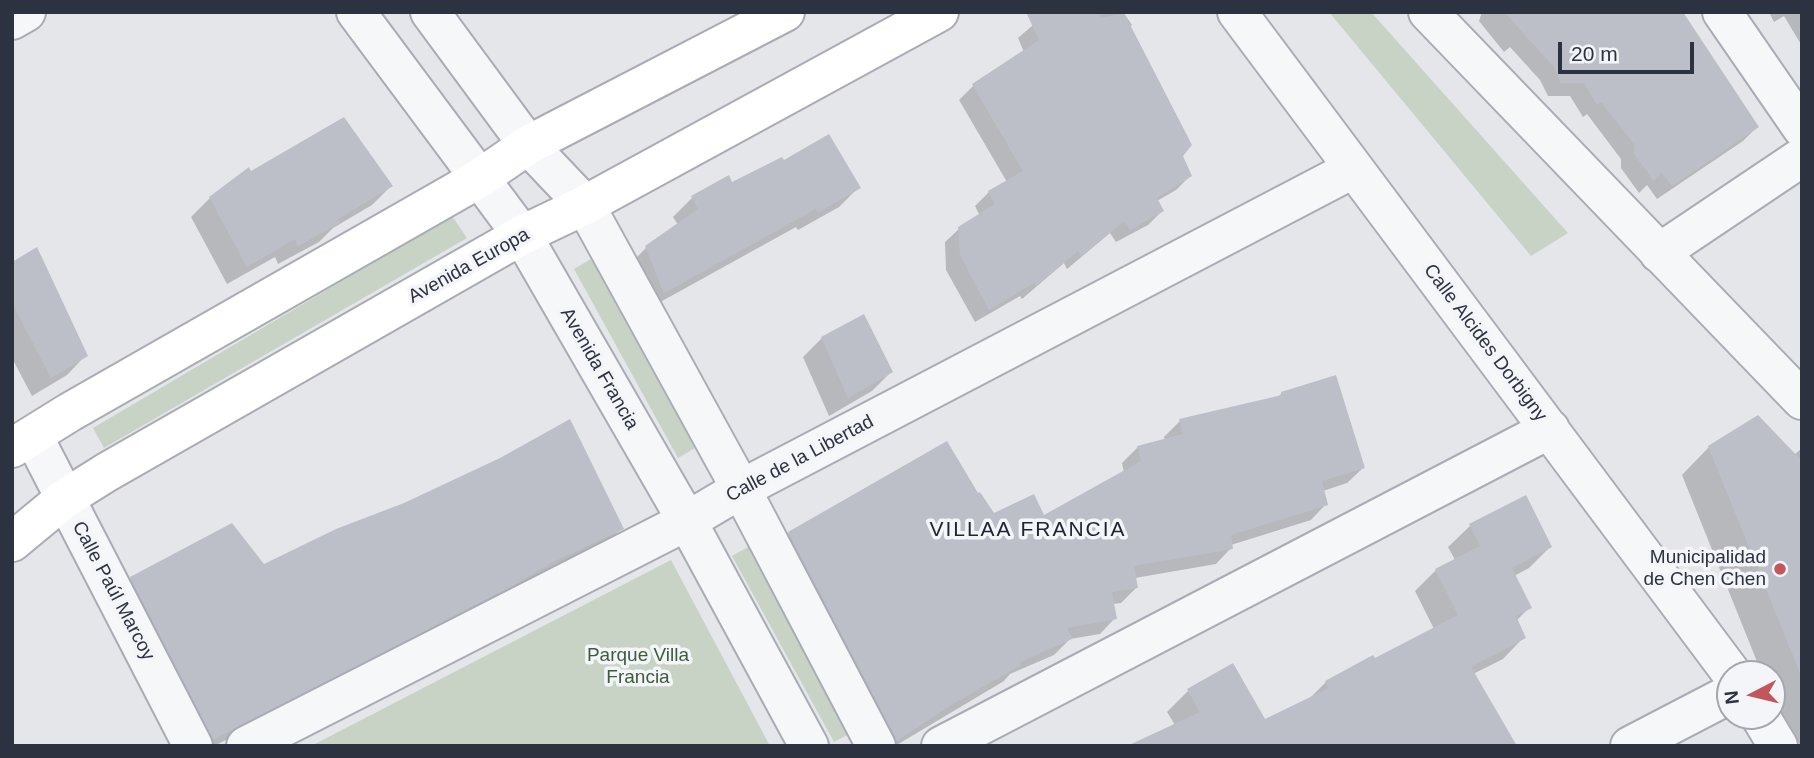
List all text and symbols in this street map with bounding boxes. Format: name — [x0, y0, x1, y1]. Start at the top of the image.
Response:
scale bar — [1562, 28, 1699, 72]
text: 20 m — [1571, 42, 1618, 65]
street label: Avenida Europa — [404, 223, 534, 309]
street label: Calle Alcides Dorbigny — [1418, 260, 1552, 426]
street label: Avenida Francia — [555, 304, 643, 434]
street label: Calle de la Libertad — [722, 411, 878, 507]
district label: VILLAA FRANCIA — [931, 517, 1125, 543]
street label: Calle Paúl Marcoy — [67, 518, 159, 664]
place label: Municipalidad de Chen Chen — [1643, 547, 1766, 591]
marker: Municipalidad de Chen Chen — [1772, 561, 1788, 577]
park label: Parque Villa Francia — [587, 645, 689, 689]
north arrow — [1716, 660, 1786, 730]
text: N — [1720, 689, 1743, 705]

